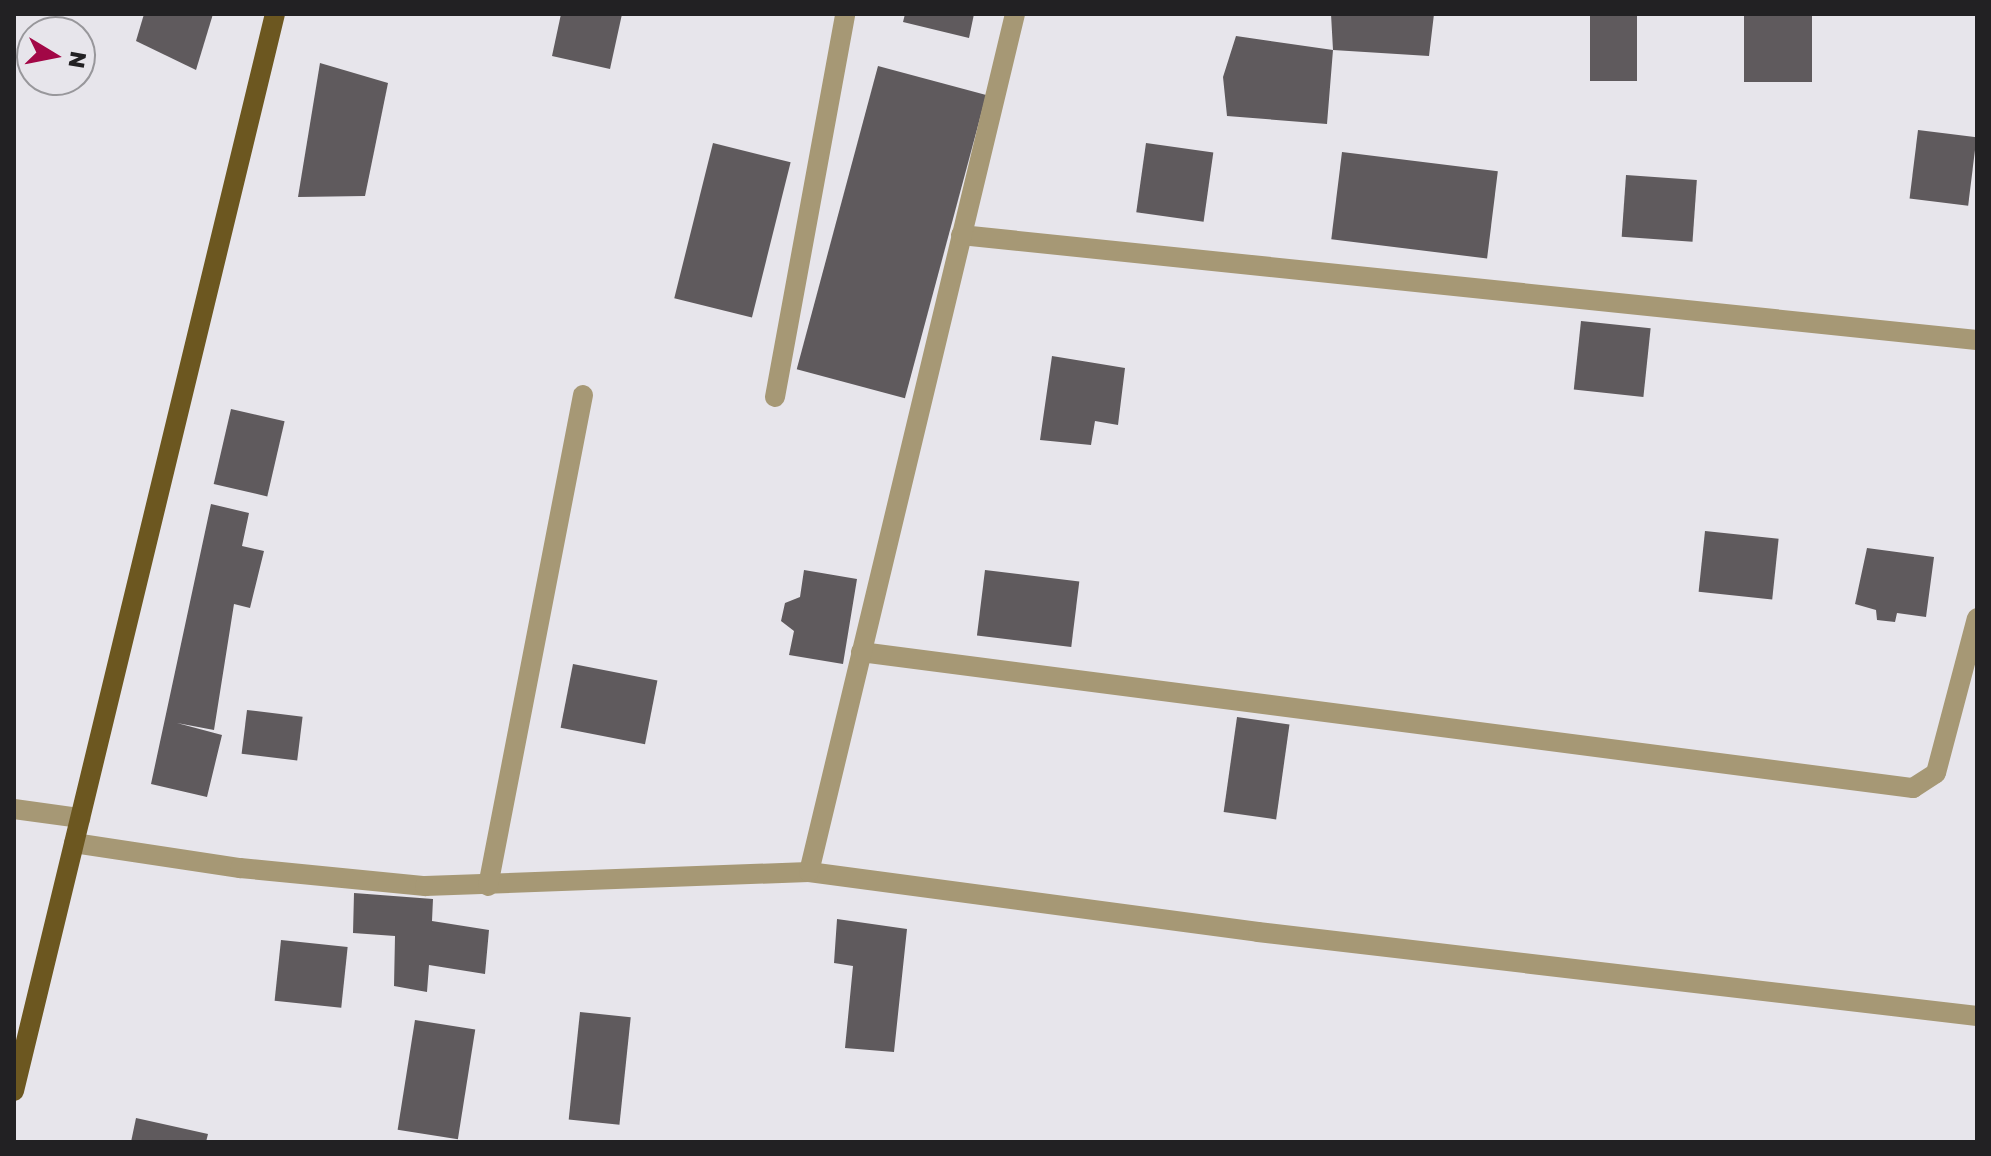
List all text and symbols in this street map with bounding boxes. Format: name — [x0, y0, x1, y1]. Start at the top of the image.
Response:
north arrow — [16, 16, 96, 96]
text: N — [63, 49, 93, 70]

